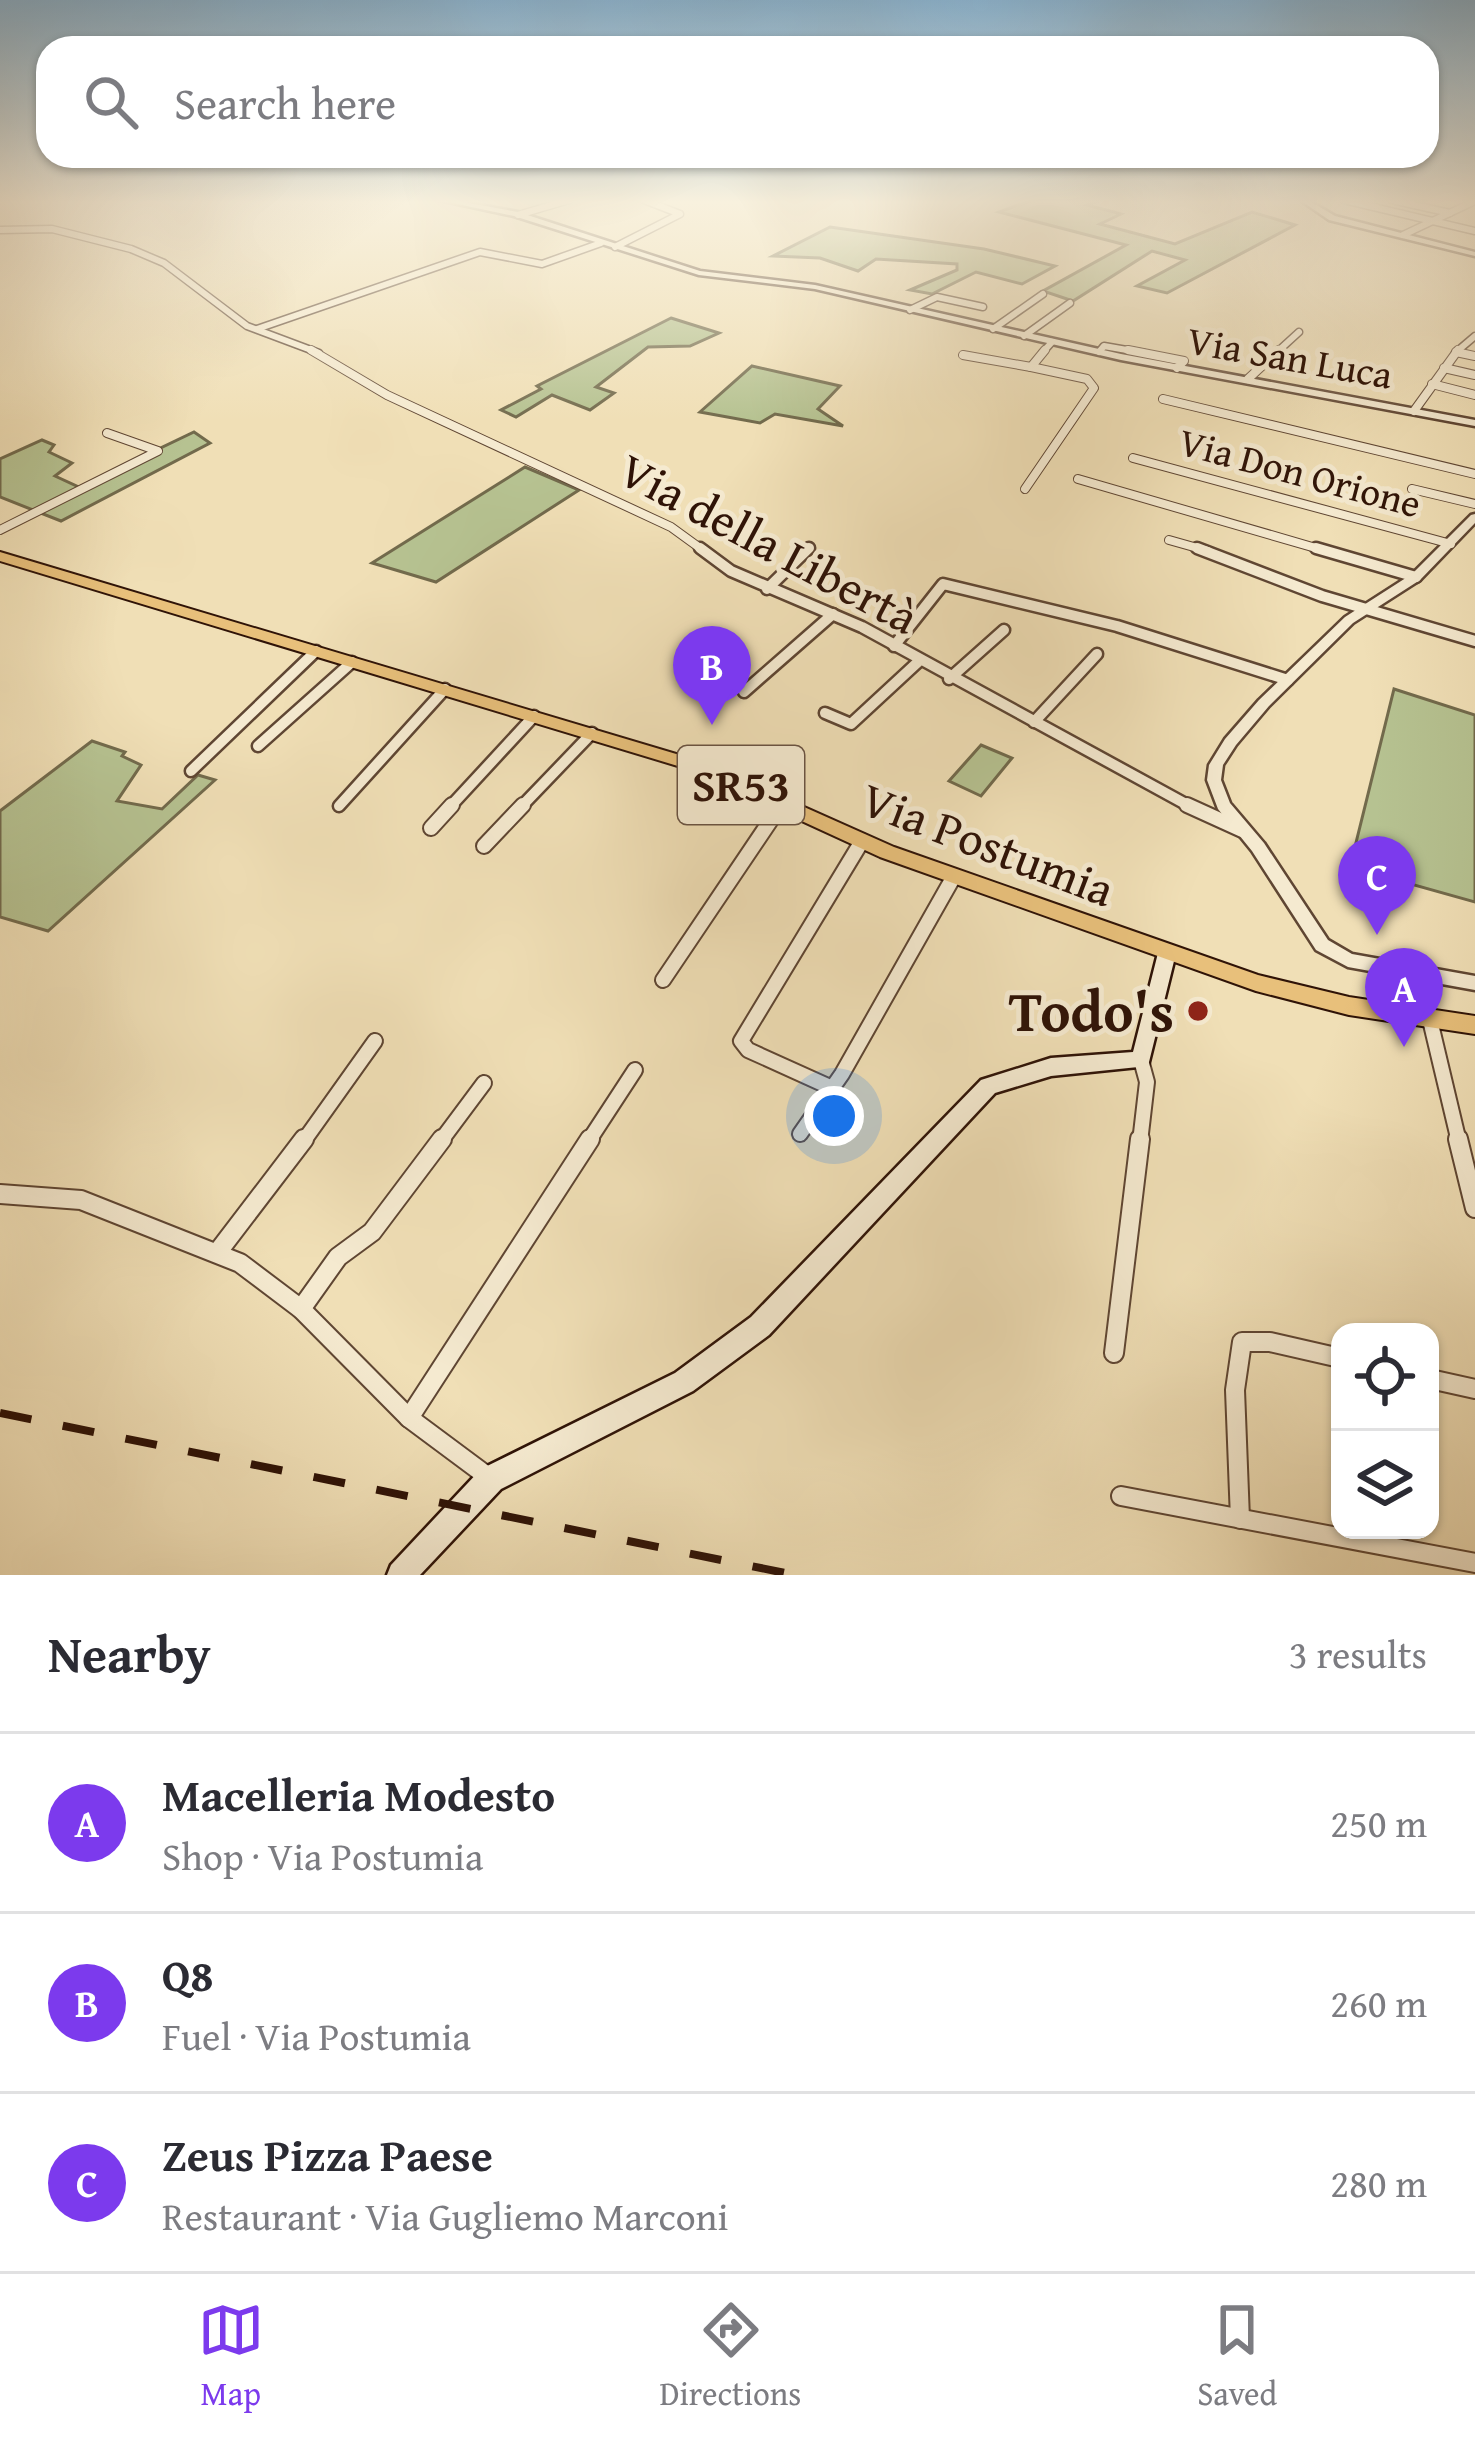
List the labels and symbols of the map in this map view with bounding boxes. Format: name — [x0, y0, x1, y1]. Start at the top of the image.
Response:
street label: Via San Luca — [1183, 310, 1398, 403]
street label: Via Don Orione — [1173, 412, 1427, 531]
street label: Via della Libertà — [607, 434, 932, 652]
pin: B — [673, 626, 751, 725]
road number: SR53 — [678, 746, 804, 824]
street label: Via Postumia — [851, 763, 1125, 924]
pin: C — [1338, 836, 1416, 935]
pin: A — [1365, 948, 1443, 1047]
place label: Todo's — [1009, 968, 1174, 1052]
marker: Todo's — [1185, 998, 1211, 1024]
your location — [804, 1086, 864, 1146]

